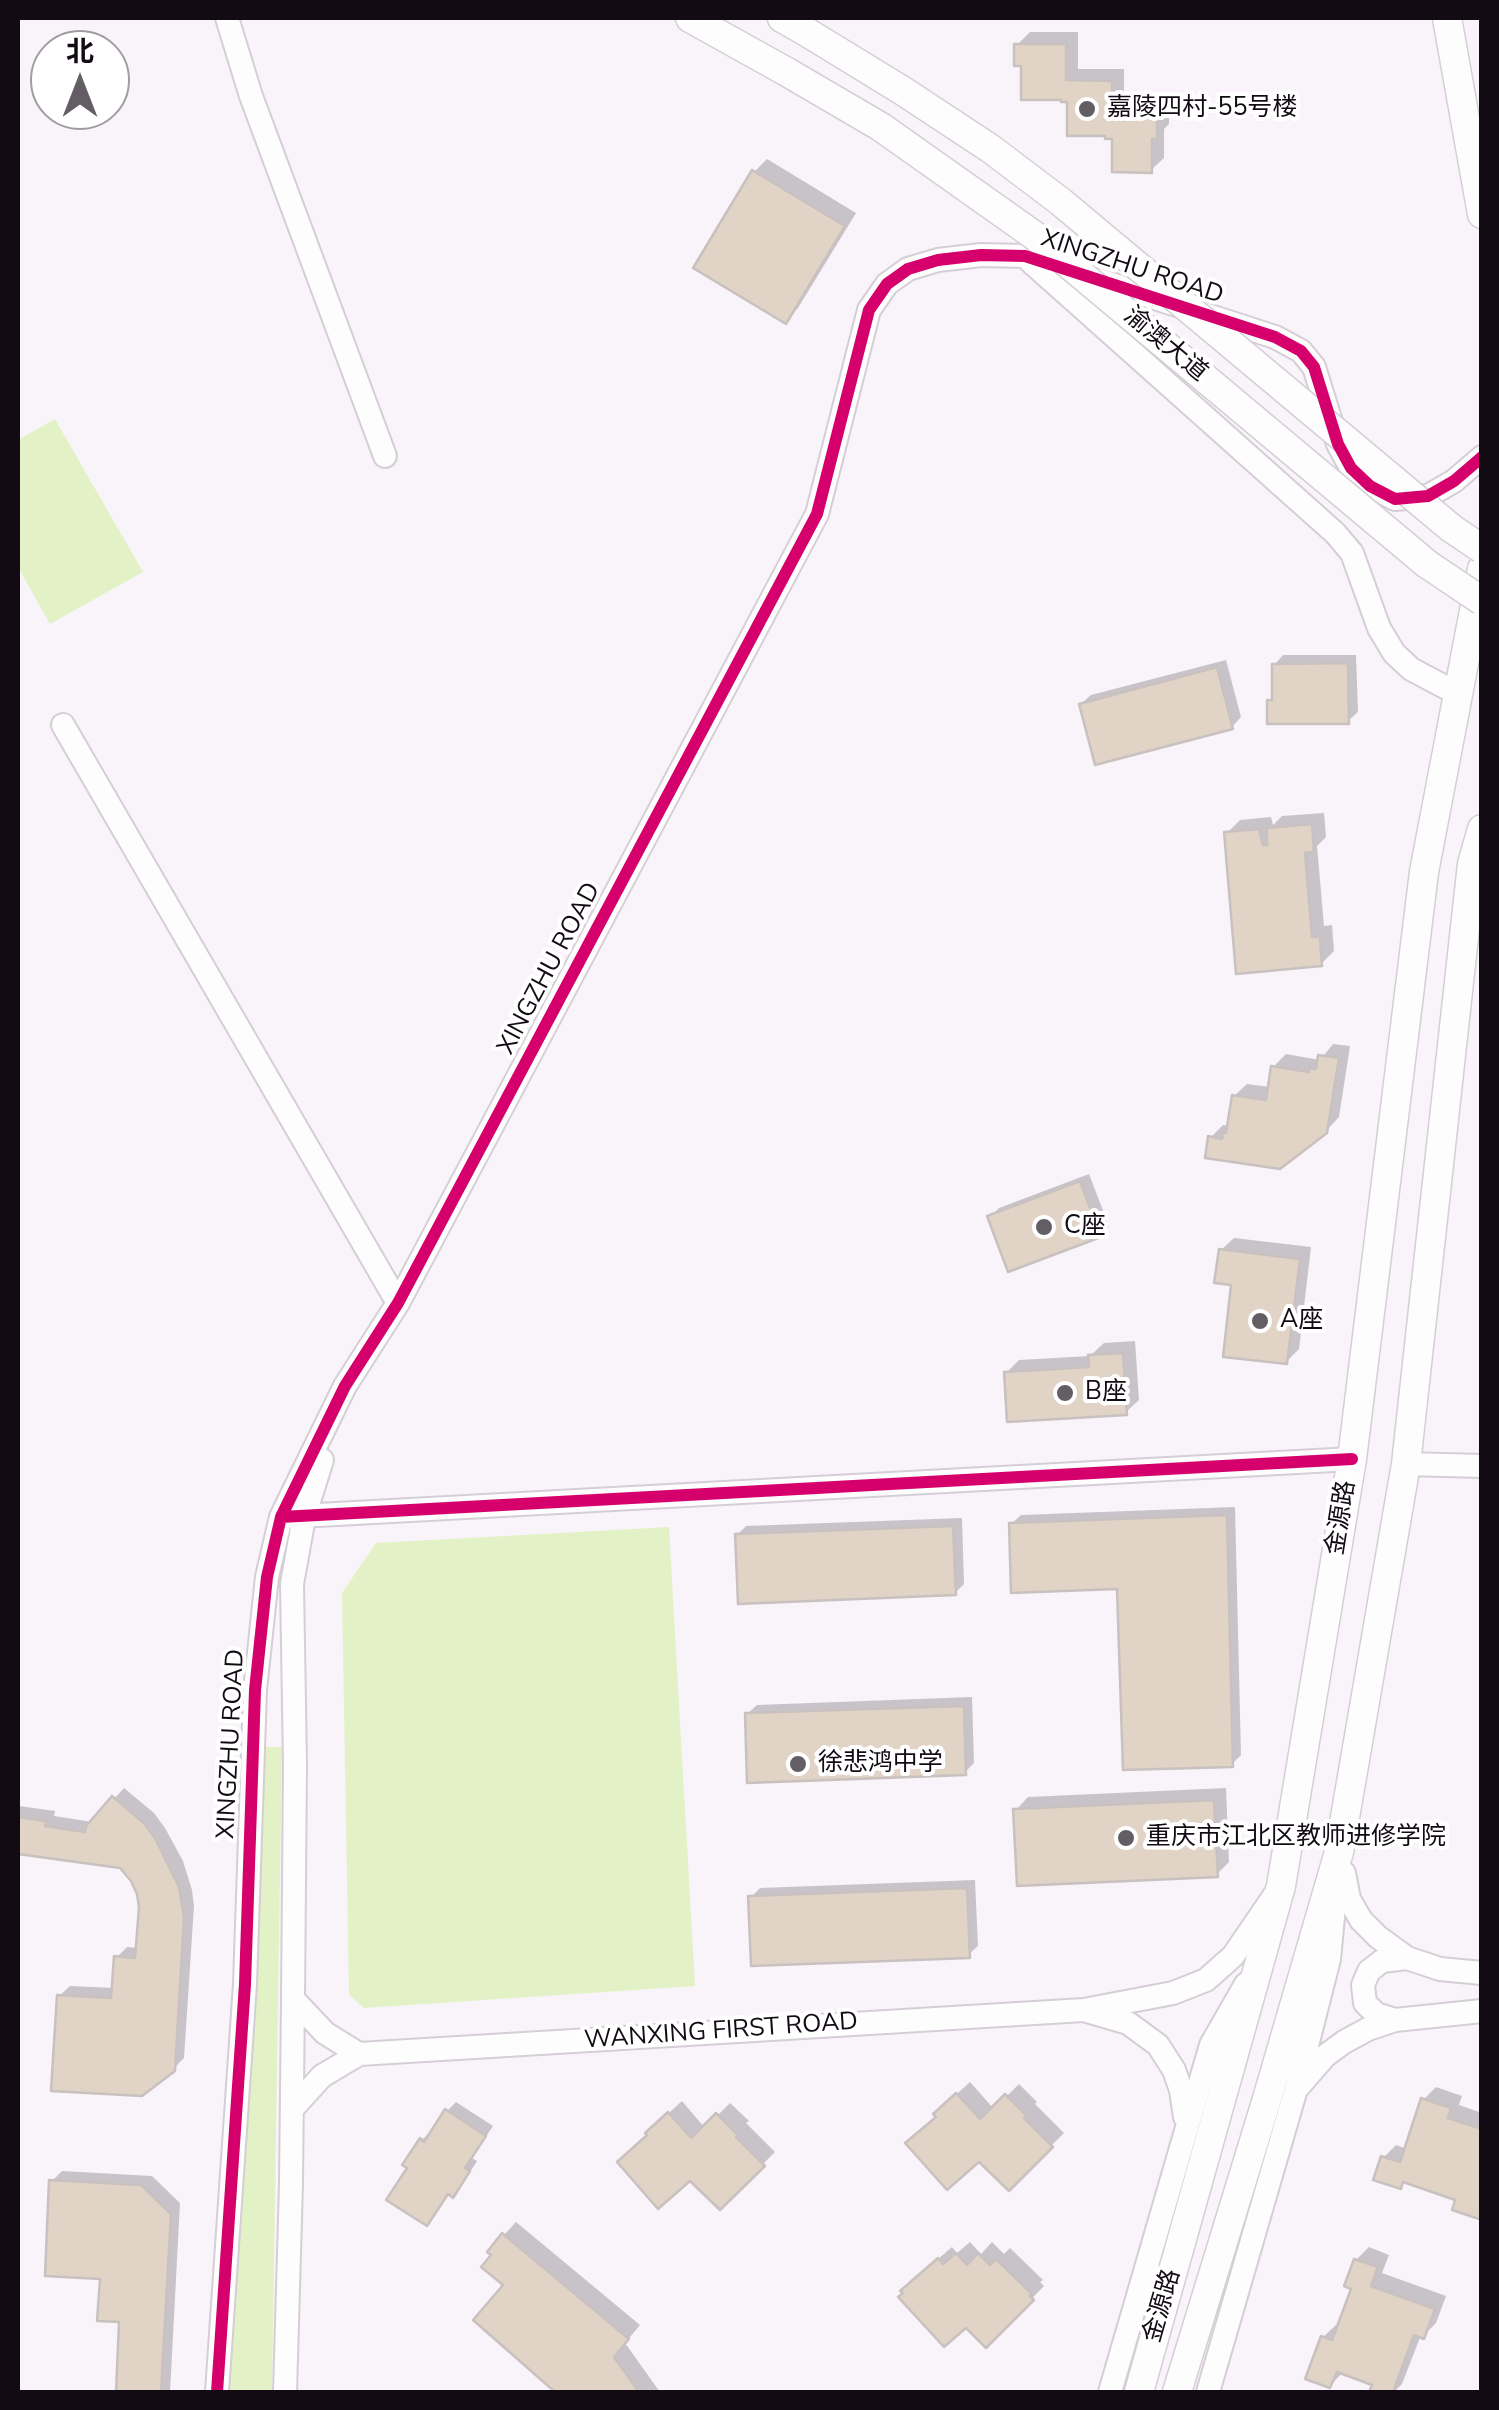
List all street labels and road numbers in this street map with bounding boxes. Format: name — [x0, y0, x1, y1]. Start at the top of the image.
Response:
street label: XINGZHU ROAD — [1037, 224, 1227, 312]
street label: 渝澳大道 — [1117, 301, 1213, 389]
street label: XINGZHU ROAD — [492, 878, 608, 1060]
street label: 金源路 — [1321, 1479, 1363, 1557]
street label: XINGZHU ROAD — [212, 1648, 252, 1840]
street label: WANXING FIRST ROAD — [583, 2007, 859, 2057]
street label: 金源路 — [1138, 2266, 1188, 2346]

